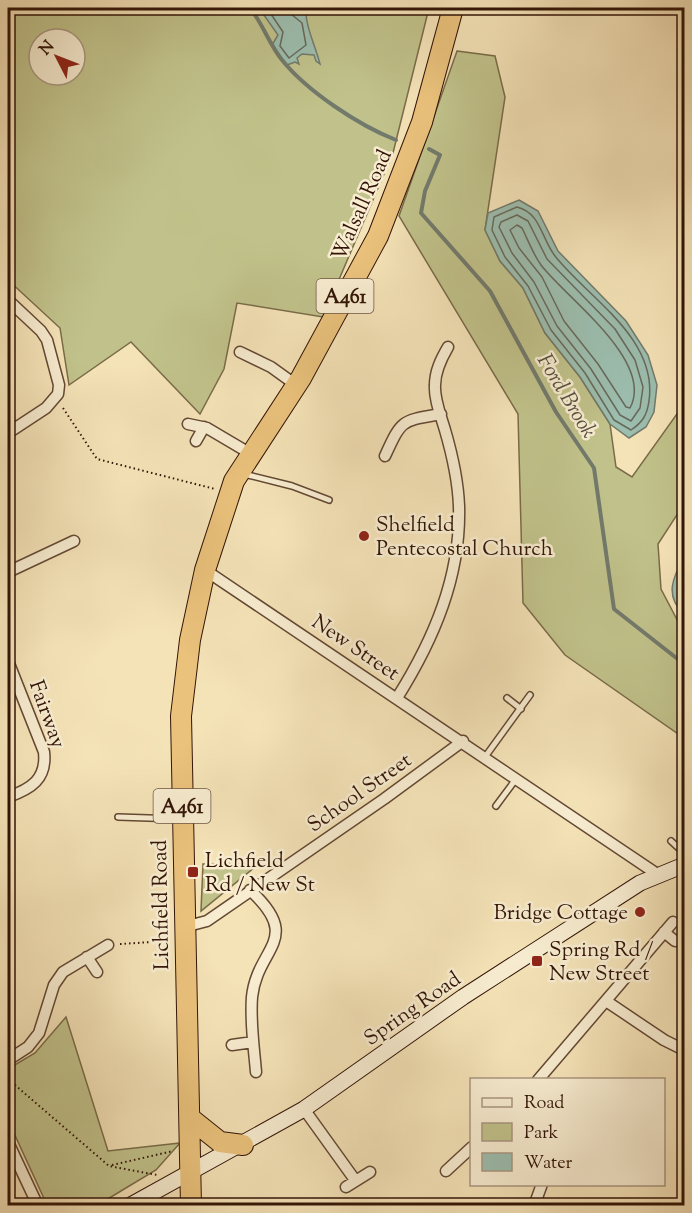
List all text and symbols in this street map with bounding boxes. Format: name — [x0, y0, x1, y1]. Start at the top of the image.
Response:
north arrow — [27, 27, 87, 87]
text: N — [35, 36, 61, 61]
street label: Walsall Road — [325, 145, 401, 266]
road number: A461 — [316, 279, 374, 313]
water label: Ford Brook — [528, 348, 603, 445]
place label: Shelfield Pentecostal Church — [376, 511, 553, 565]
marker: Shelfield Pentecostal Church — [357, 529, 371, 543]
street label: New Street — [305, 608, 405, 689]
street label: Fairway — [20, 677, 72, 753]
street label: School Street — [302, 747, 418, 841]
road number: A461 — [154, 789, 210, 823]
street label: Lichfield Road — [146, 839, 178, 970]
place label: Lichfield Rd / New St — [205, 847, 315, 901]
marker: Lichfield Rd / New St — [186, 865, 200, 879]
place label: Bridge Cottage — [494, 899, 628, 929]
marker: Bridge Cottage — [633, 905, 647, 919]
place label: Spring Rd / New Street — [549, 936, 654, 990]
marker: Spring Rd / New Street — [530, 954, 544, 968]
street label: Spring Road — [359, 965, 468, 1054]
legend — [470, 1078, 665, 1186]
text: Road — [524, 1091, 564, 1117]
text: Park — [524, 1121, 559, 1147]
text: Water — [524, 1151, 573, 1177]

